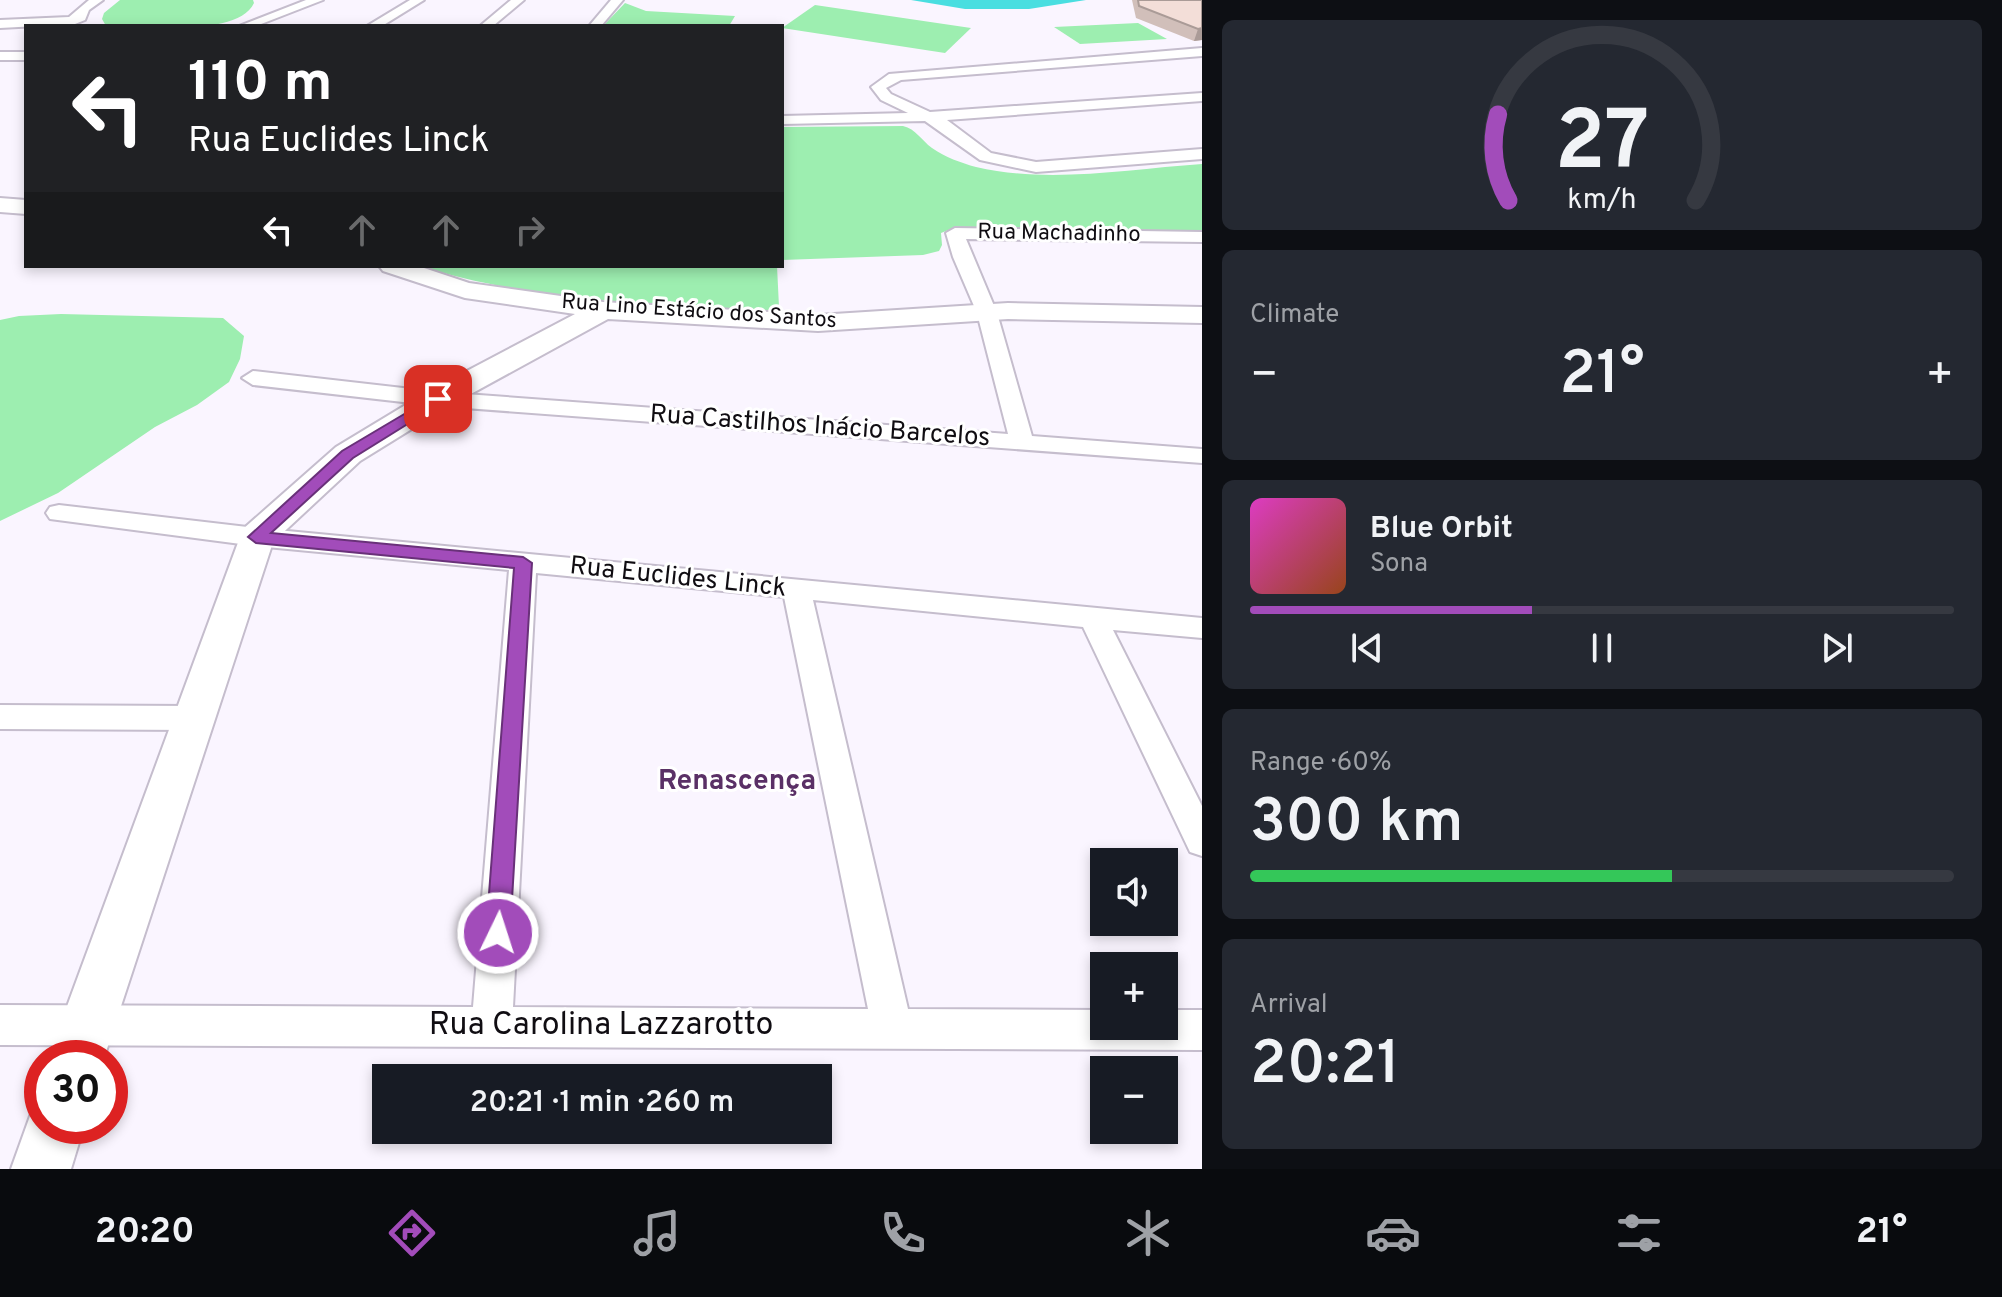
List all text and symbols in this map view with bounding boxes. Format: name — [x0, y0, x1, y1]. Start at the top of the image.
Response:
text: 110 m — [188, 50, 333, 120]
icon: left — [56, 56, 160, 160]
text: 27 — [1555, 93, 1649, 198]
text: Rua Euclides Linck — [188, 119, 489, 165]
text: km/h — [1567, 183, 1637, 219]
icon: left — [256, 208, 300, 252]
icon: ahead — [340, 208, 384, 252]
icon: ahead — [424, 208, 468, 252]
icon: right — [508, 208, 552, 252]
street label: Rua Machadinho — [977, 219, 1141, 249]
street label: Rua Lino Estácio dos Santos — [560, 289, 838, 335]
text: Climate — [1250, 299, 1339, 332]
text: 21° — [1560, 339, 1645, 415]
text: − — [1250, 349, 1278, 405]
text: + — [1926, 349, 1954, 405]
pin — [404, 365, 472, 433]
icon: arrive — [416, 377, 460, 421]
street label: Rua Castilhos Inácio Barcelos — [649, 399, 991, 455]
text: Blue Orbit — [1370, 511, 1513, 548]
text: Sona — [1370, 548, 1428, 581]
street label: Rua Euclides Linck — [568, 550, 788, 606]
icon: previous — [1345, 626, 1389, 670]
icon: pause — [1580, 626, 1624, 670]
icon: next — [1815, 626, 1859, 670]
text: Range · 60% — [1250, 747, 1392, 780]
district label: Renascença — [658, 764, 816, 800]
text: 300 km — [1250, 787, 1463, 863]
map controls — [1090, 848, 1178, 1144]
button: sound — [1090, 848, 1178, 936]
position arrow — [456, 891, 540, 975]
button: + — [1090, 952, 1178, 1040]
text: Arrival — [1250, 989, 1328, 1022]
street label: Rua Carolina Lazzarotto — [429, 1006, 773, 1046]
text: 20:21 — [1250, 1029, 1400, 1105]
speed limit sign: 30 — [24, 1040, 128, 1144]
button: − — [1090, 1056, 1178, 1144]
text: 20:21 · 1 min · 260 m — [470, 1085, 734, 1122]
icon: directions — [384, 1205, 440, 1261]
icon: music — [629, 1205, 685, 1261]
icon: phone — [875, 1205, 931, 1261]
icon: climate — [1120, 1205, 1176, 1261]
icon: car — [1365, 1205, 1421, 1261]
icon: filters — [1611, 1205, 1667, 1261]
text: 20:20 — [95, 1210, 195, 1256]
text: 21° — [1856, 1210, 1907, 1256]

